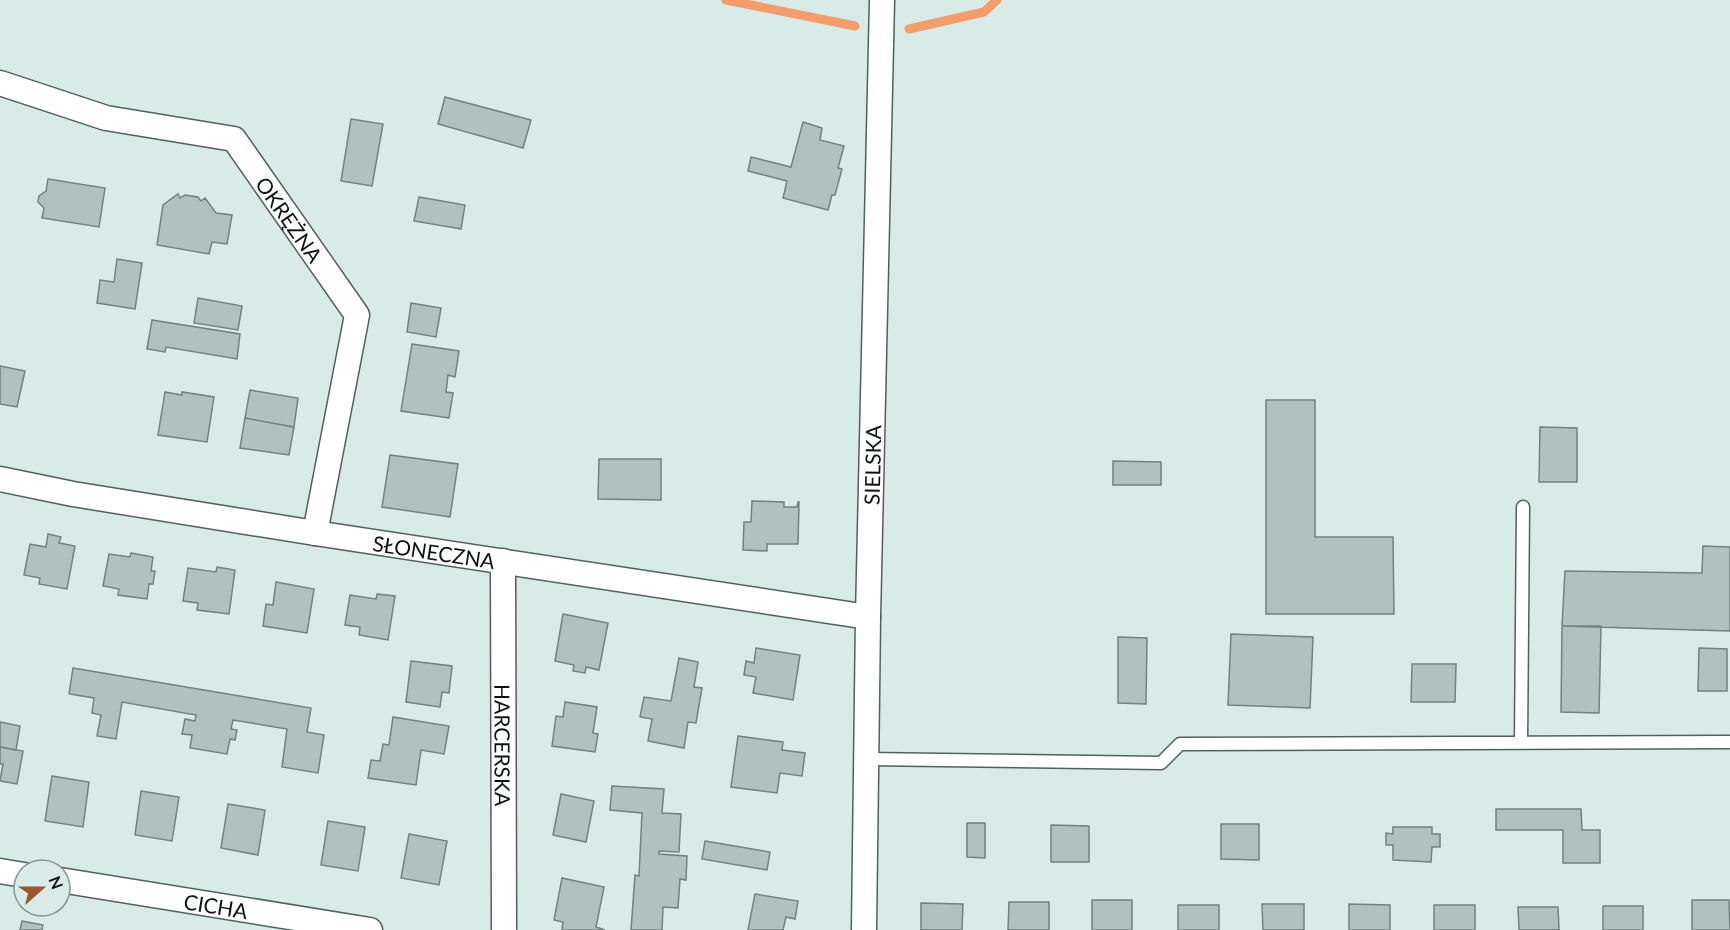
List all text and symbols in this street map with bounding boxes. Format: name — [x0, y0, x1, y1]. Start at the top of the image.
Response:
street label: OKRĘŻNA — [251, 171, 329, 267]
street label: SIELSKA — [858, 424, 885, 505]
street label: SŁONECZNA — [371, 529, 498, 573]
street label: HARCERSKA — [491, 684, 516, 807]
north arrow — [12, 858, 72, 918]
text: N — [45, 873, 68, 892]
street label: CICHA — [182, 888, 250, 923]

